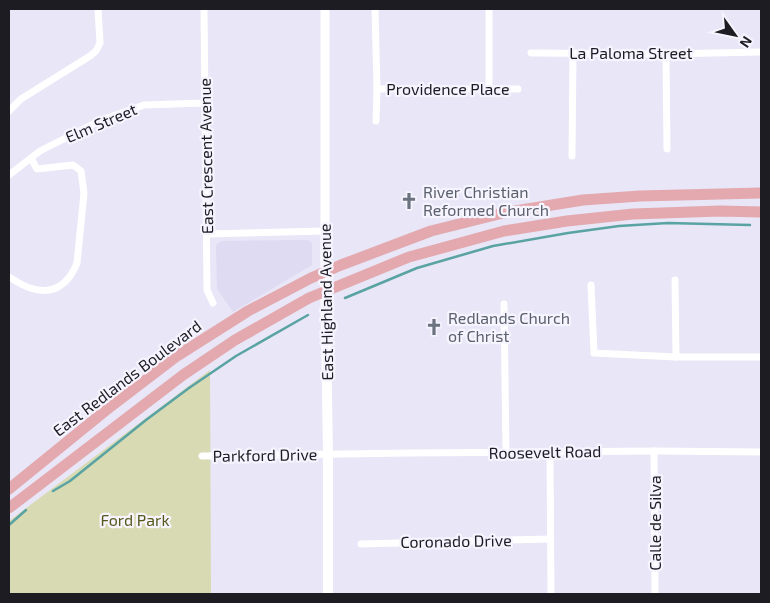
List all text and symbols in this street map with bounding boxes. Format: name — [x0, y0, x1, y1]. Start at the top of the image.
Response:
north arrow — [710, 10, 760, 60]
text: N — [736, 33, 756, 51]
street label: La Paloma Street — [569, 43, 693, 62]
street label: East Crescent Avenue — [195, 78, 216, 234]
street label: Providence Place — [386, 79, 510, 98]
street label: Elm Street — [62, 99, 139, 146]
place label: River Christian Reformed Church — [423, 182, 549, 219]
church icon: River Christian Reformed Church — [399, 191, 419, 211]
street label: East Highland Avenue — [315, 223, 336, 381]
place label: Redlands Church of Christ — [448, 308, 570, 345]
street label: East Redlands Boulevard — [49, 316, 205, 440]
church icon: Redlands Church of Christ — [424, 317, 444, 337]
street label: Roosevelt Road — [488, 441, 602, 462]
street label: Parkford Drive — [212, 444, 318, 465]
street label: Calle de Silva — [645, 475, 664, 571]
park label: Ford Park — [100, 510, 170, 529]
street label: Coronado Drive — [400, 530, 512, 551]

